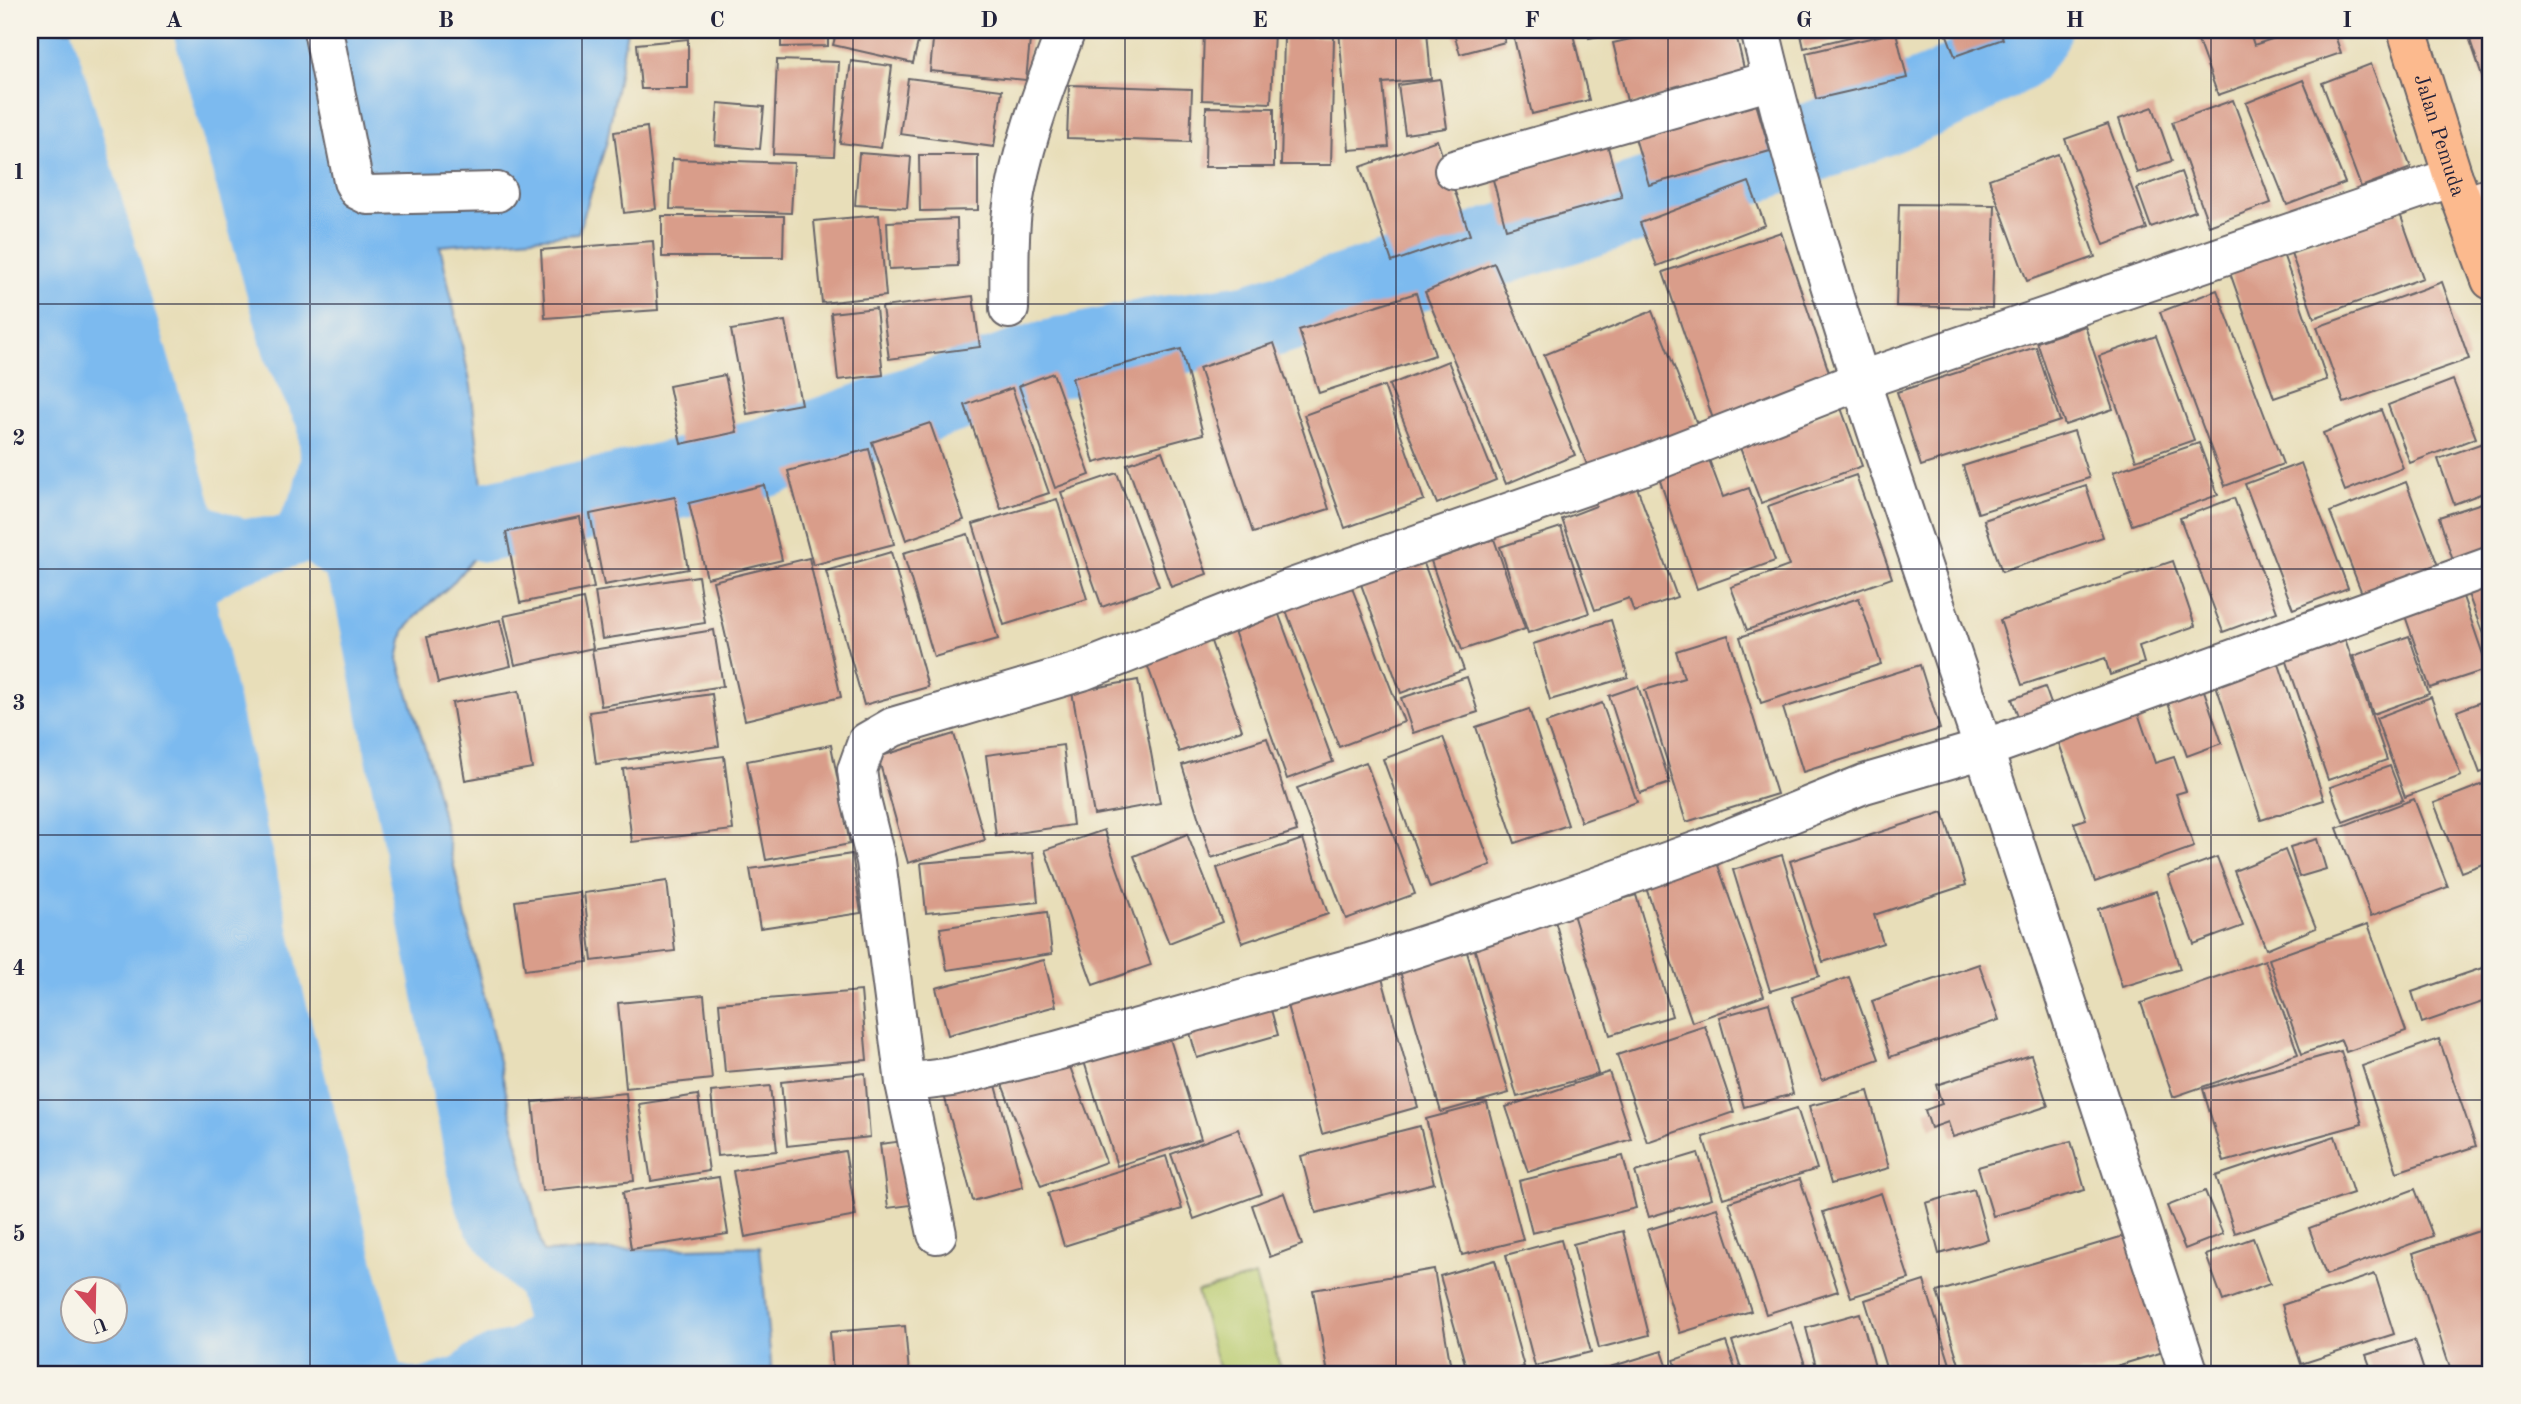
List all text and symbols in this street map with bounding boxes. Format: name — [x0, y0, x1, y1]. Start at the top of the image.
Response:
text: A — [165, 9, 183, 32]
text: B — [438, 9, 454, 32]
text: C — [709, 9, 725, 32]
text: D — [980, 9, 998, 32]
text: E — [1252, 9, 1268, 32]
text: F — [1524, 9, 1540, 32]
text: G — [1796, 9, 1812, 32]
text: H — [2066, 9, 2084, 32]
text: I — [2342, 9, 2352, 32]
street label: Jalan Pemuda — [2409, 72, 2468, 199]
text: 1 — [12, 161, 26, 184]
text: 2 — [12, 427, 26, 450]
text: 3 — [12, 692, 26, 715]
text: 4 — [12, 957, 26, 980]
text: 5 — [12, 1223, 26, 1246]
north arrow — [60, 1274, 130, 1344]
text: U — [89, 1312, 109, 1335]

